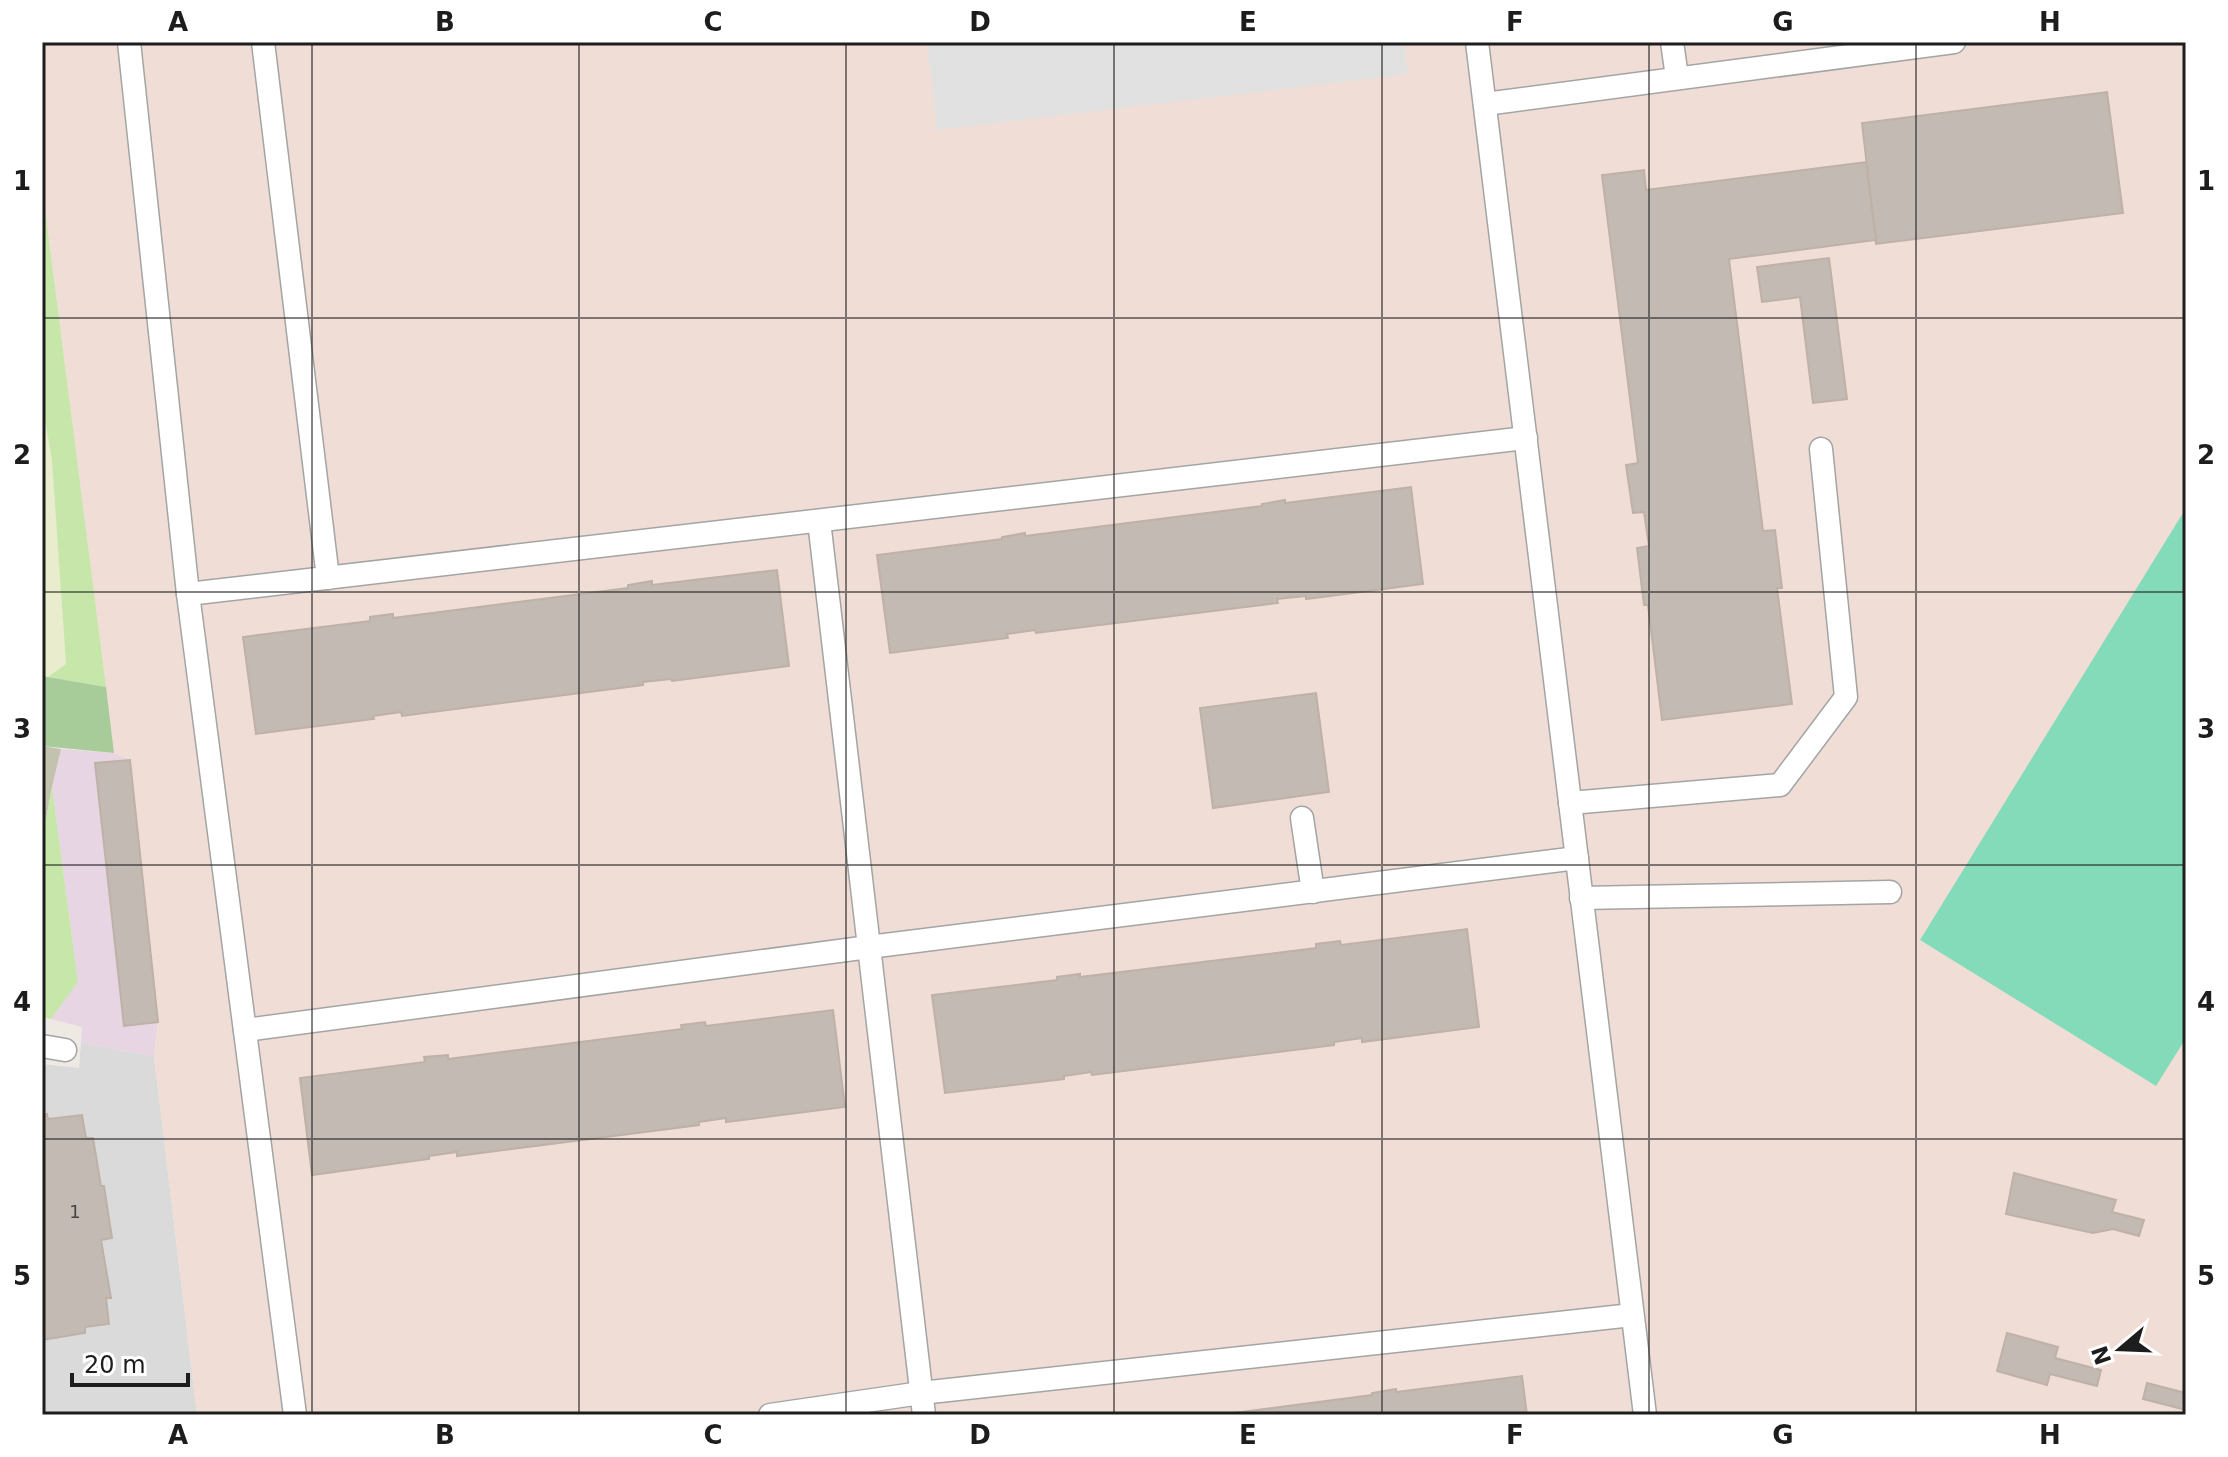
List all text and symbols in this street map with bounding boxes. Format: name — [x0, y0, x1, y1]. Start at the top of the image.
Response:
text: A — [168, 7, 188, 37]
text: B — [435, 7, 455, 37]
text: C — [703, 7, 723, 37]
text: D — [969, 7, 991, 37]
text: E — [1239, 7, 1257, 37]
text: F — [1506, 7, 1524, 37]
text: G — [1772, 7, 1794, 37]
text: H — [2039, 7, 2061, 37]
text: 1 — [13, 166, 31, 196]
text: 1 — [2197, 166, 2215, 196]
text: 2 — [13, 440, 31, 470]
text: 2 — [2197, 440, 2215, 470]
text: 3 — [13, 714, 31, 744]
text: 3 — [2197, 714, 2215, 744]
text: 4 — [13, 987, 31, 1017]
text: 4 — [2197, 987, 2215, 1017]
house number: 1 — [69, 1201, 81, 1222]
text: 5 — [13, 1261, 31, 1291]
text: 5 — [2197, 1261, 2215, 1291]
north arrow — [2080, 1309, 2160, 1389]
scale bar — [72, 1337, 188, 1387]
text: N — [2087, 1343, 2116, 1368]
text: 20 m — [84, 1351, 146, 1379]
text: A — [168, 1420, 188, 1450]
text: B — [435, 1420, 455, 1450]
text: C — [703, 1420, 723, 1450]
text: D — [969, 1420, 991, 1450]
text: E — [1239, 1420, 1257, 1450]
text: F — [1506, 1420, 1524, 1450]
text: G — [1772, 1420, 1794, 1450]
text: H — [2039, 1420, 2061, 1450]

